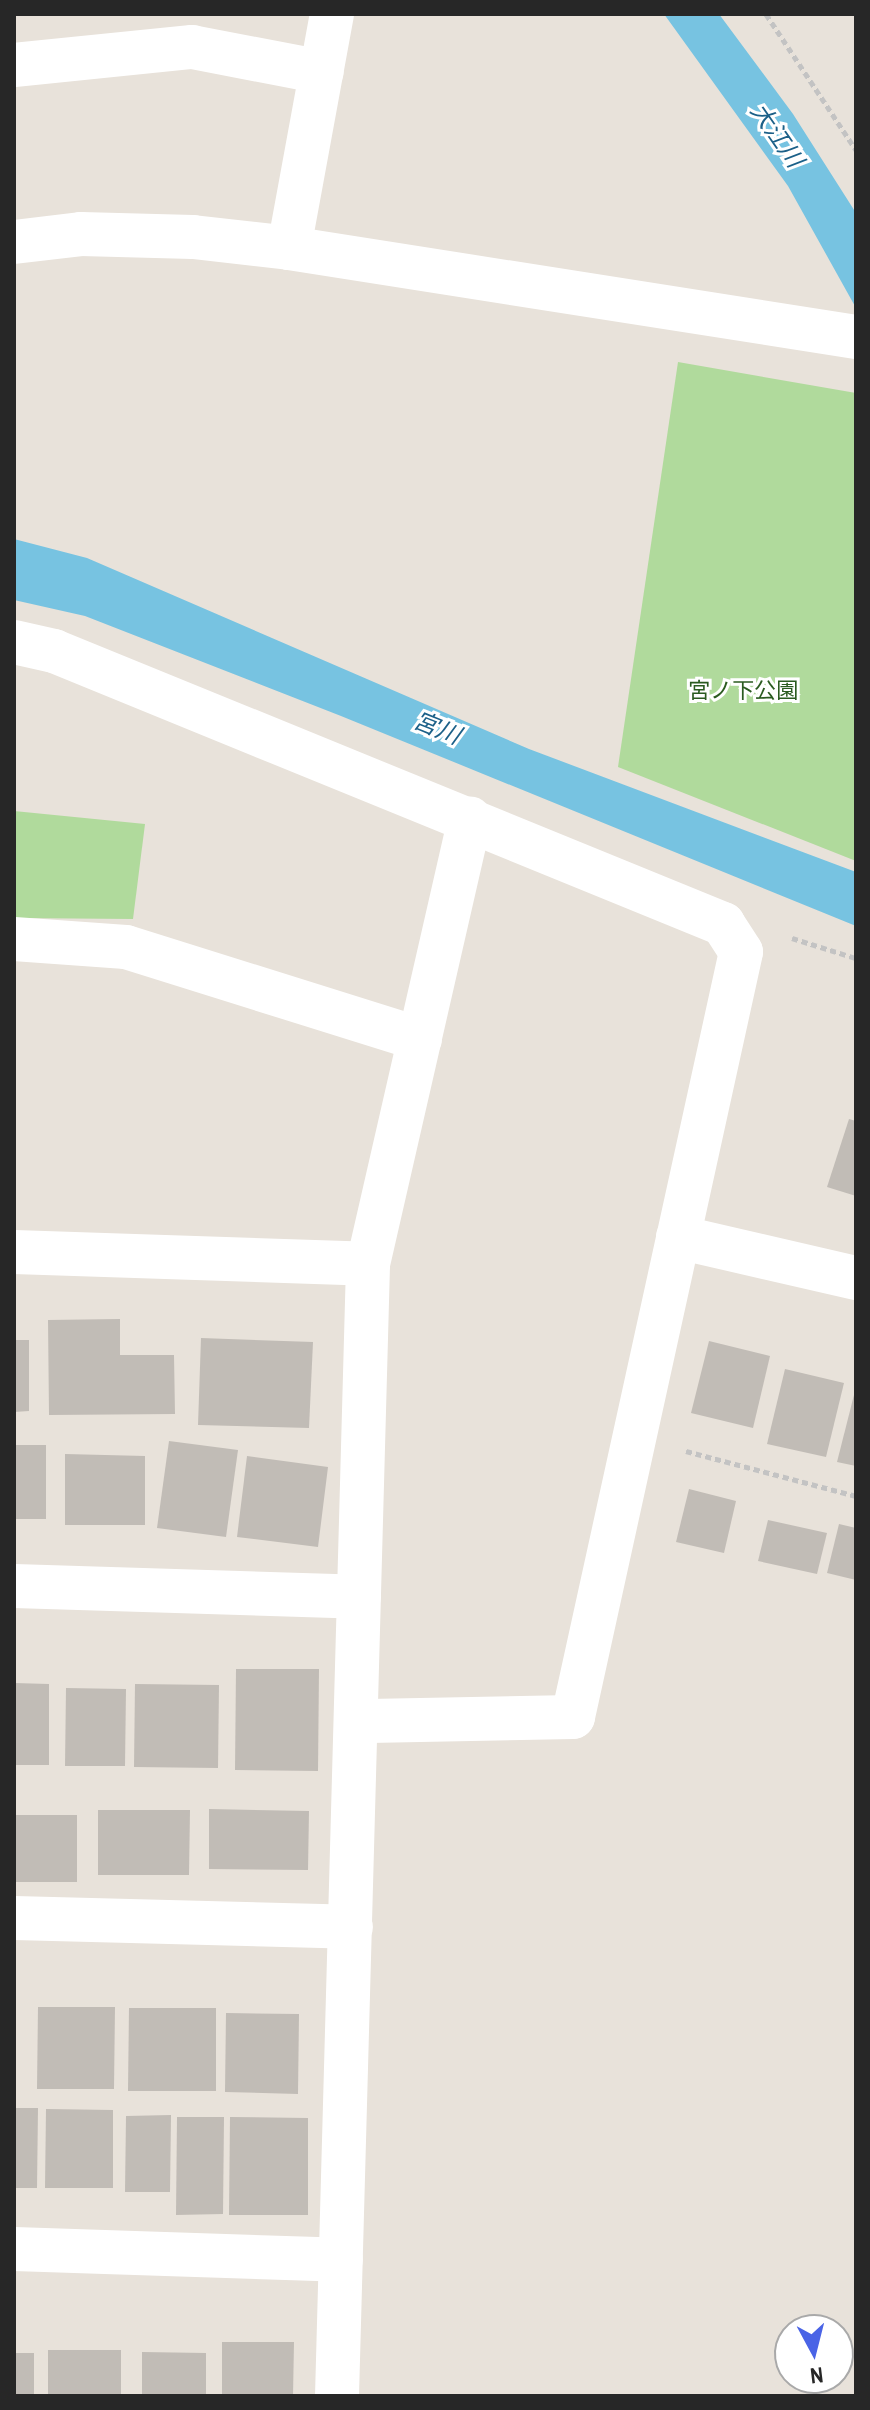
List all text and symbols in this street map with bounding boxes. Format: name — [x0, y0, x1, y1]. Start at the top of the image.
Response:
water label: 大江川 — [745, 97, 809, 173]
park label: 宮ノ下公園 — [688, 678, 798, 704]
water label: 宮川 — [409, 706, 465, 750]
north arrow — [774, 2314, 854, 2394]
text: N — [808, 2360, 825, 2392]

